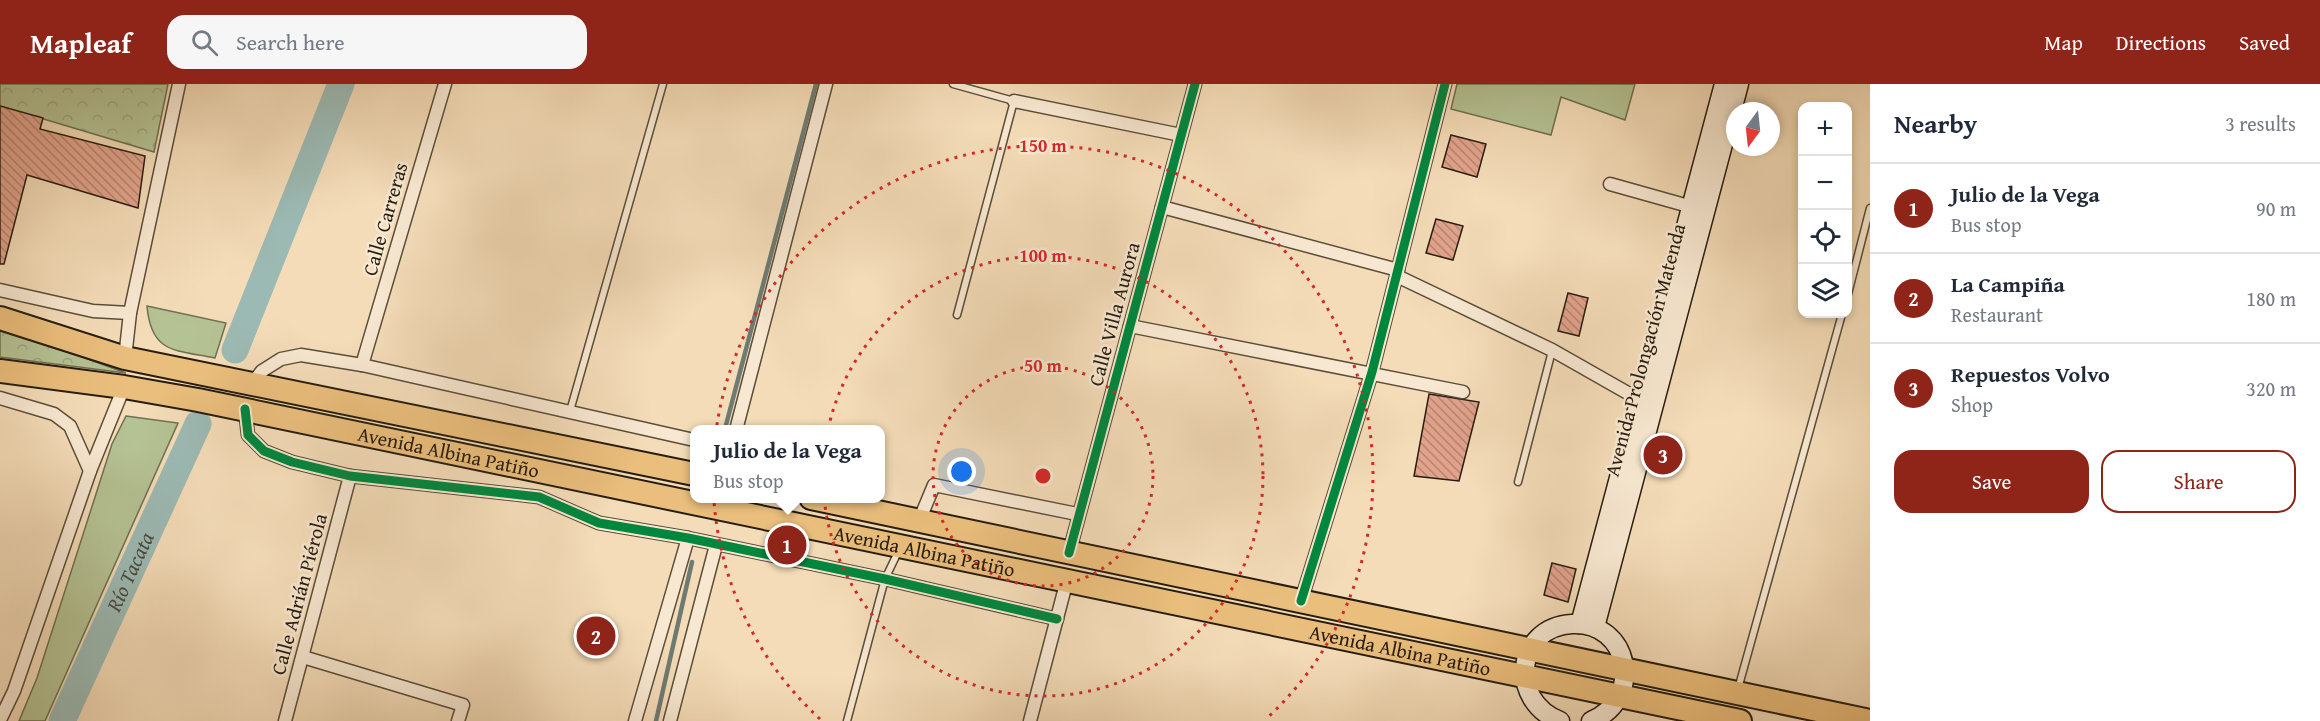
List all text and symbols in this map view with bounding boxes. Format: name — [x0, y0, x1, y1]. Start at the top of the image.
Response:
search box — [167, 15, 587, 69]
text: Mapleaf — [30, 22, 131, 63]
icon: search — [188, 26, 221, 59]
text: Search here — [236, 26, 345, 58]
text: Map — [2044, 27, 2083, 58]
text: Directions — [2116, 27, 2206, 58]
text: Saved — [2239, 27, 2290, 58]
north arrow — [1726, 102, 1780, 156]
map controls — [1798, 102, 1852, 318]
button: + — [1798, 102, 1852, 156]
text: Nearby — [1894, 104, 1977, 143]
text: 3 results — [2225, 109, 2296, 138]
text: 150 m — [1019, 132, 1067, 159]
button: − — [1798, 156, 1852, 210]
street label: Calle Carreras — [355, 159, 415, 279]
text: Julio de la Vega — [1951, 178, 2100, 210]
text: 1 — [1908, 194, 1919, 223]
text: 90 m — [2256, 194, 2296, 223]
button: locate — [1798, 210, 1852, 264]
text: Bus stop — [1951, 210, 2022, 239]
street label: Avenida Prolongación Matenda — [1597, 220, 1692, 480]
street label: Calle Villa Aurora — [1080, 238, 1147, 389]
text: 100 m — [1019, 242, 1067, 269]
button: layers — [1798, 264, 1852, 318]
text: La Campiña — [1951, 268, 2065, 300]
text: 2 — [1908, 284, 1919, 313]
text: 180 m — [2246, 284, 2296, 313]
text: Restaurant — [1951, 300, 2043, 329]
text: 50 m — [1024, 352, 1063, 379]
text: Repuestos Volvo — [1951, 358, 2110, 390]
text: 3 — [1908, 374, 1919, 403]
text: 320 m — [2246, 374, 2296, 403]
text: Shop — [1951, 390, 1993, 419]
street label: Avenida Albina Patiño — [355, 419, 542, 485]
popup — [690, 425, 885, 503]
pin: 3 — [1644, 432, 1682, 478]
text: Julio de la Vega — [713, 434, 862, 466]
button: Save — [1894, 450, 2089, 513]
button: Share — [2101, 450, 2296, 513]
your location — [947, 457, 976, 486]
text: Bus stop — [713, 466, 784, 495]
centre of rings — [1033, 466, 1053, 486]
street label: Calle Adrián Piérola — [263, 509, 334, 678]
street label: Avenida Albina Patiño — [831, 518, 1018, 584]
pin: 1 — [768, 522, 806, 568]
water label: Río Tacata — [98, 527, 162, 617]
pin: 2 — [576, 614, 616, 658]
street label: Avenida Albina Patiño — [1307, 617, 1494, 683]

